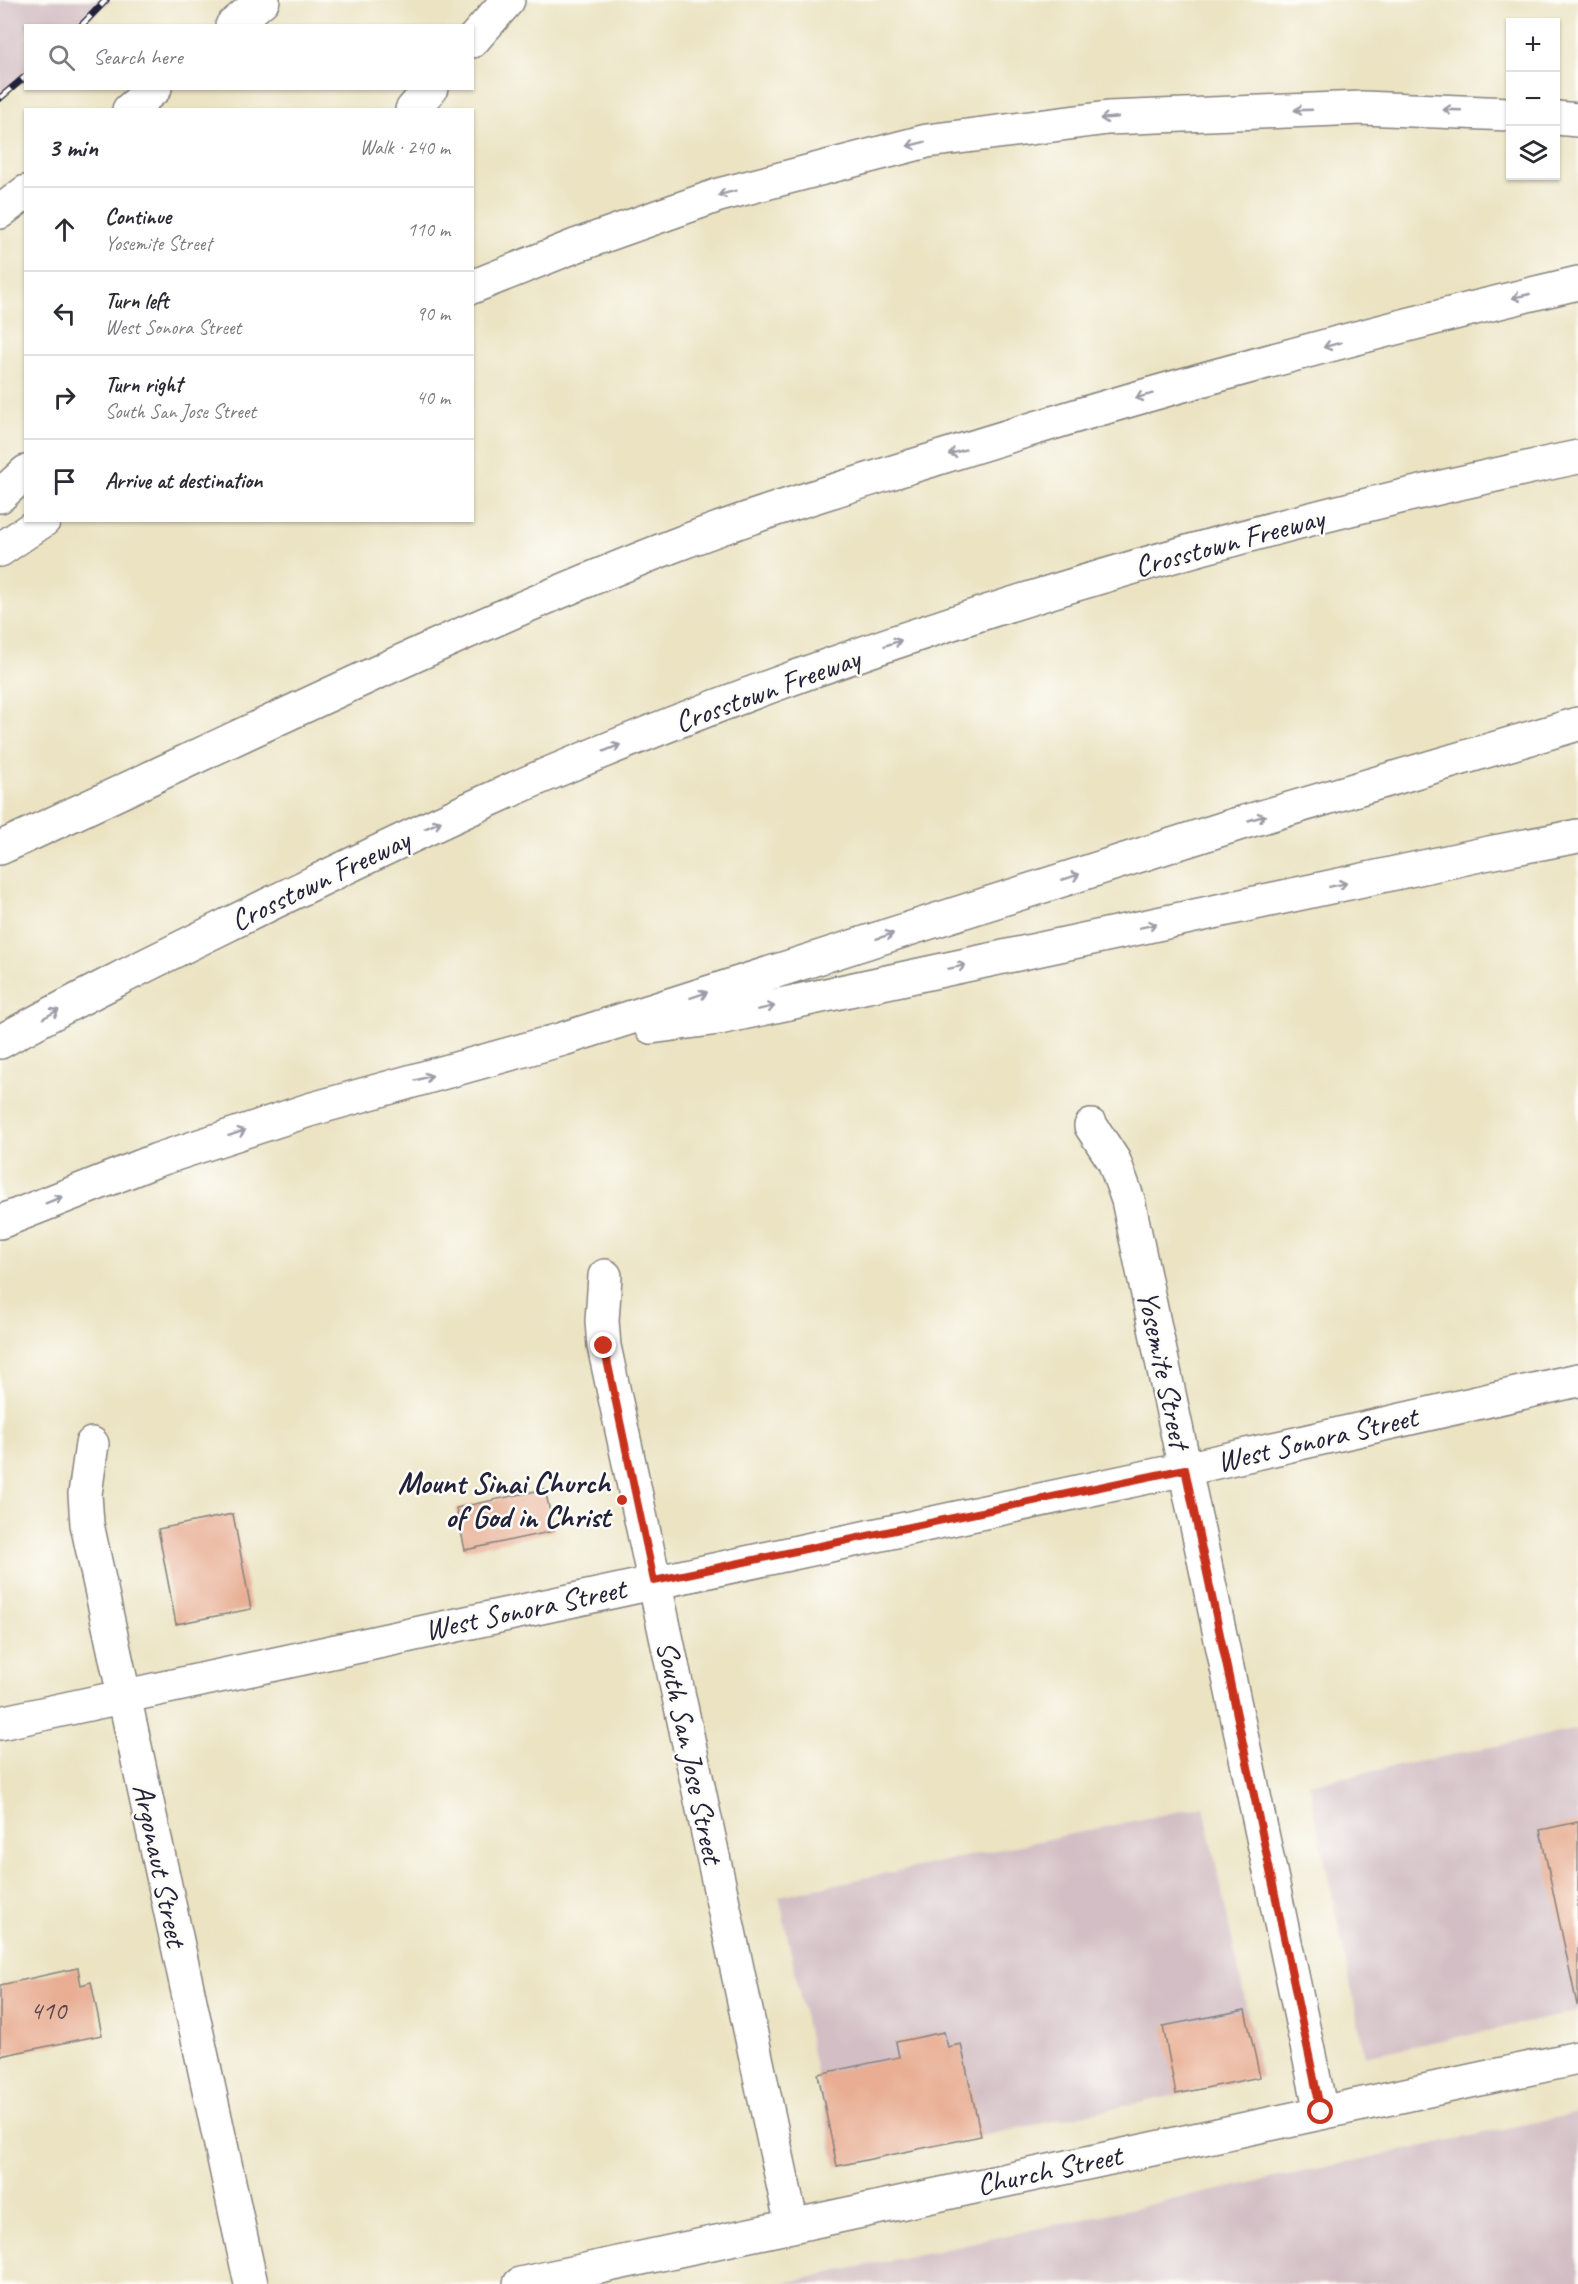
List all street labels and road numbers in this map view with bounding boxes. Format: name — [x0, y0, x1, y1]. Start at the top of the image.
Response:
street label: Crosstown Freeway — [1130, 498, 1330, 585]
street label: Crosstown Freeway — [669, 638, 867, 741]
street label: Crosstown Freeway — [224, 819, 418, 940]
street label: Yosemite Street — [1129, 1287, 1200, 1455]
street label: West Sonora Street — [1213, 1397, 1424, 1480]
street label: West Sonora Street — [421, 1569, 632, 1649]
street label: South San Jose Street — [648, 1637, 733, 1870]
street label: Argonaut Street — [124, 1780, 196, 1953]
street label: Church Street — [973, 2135, 1128, 2204]

